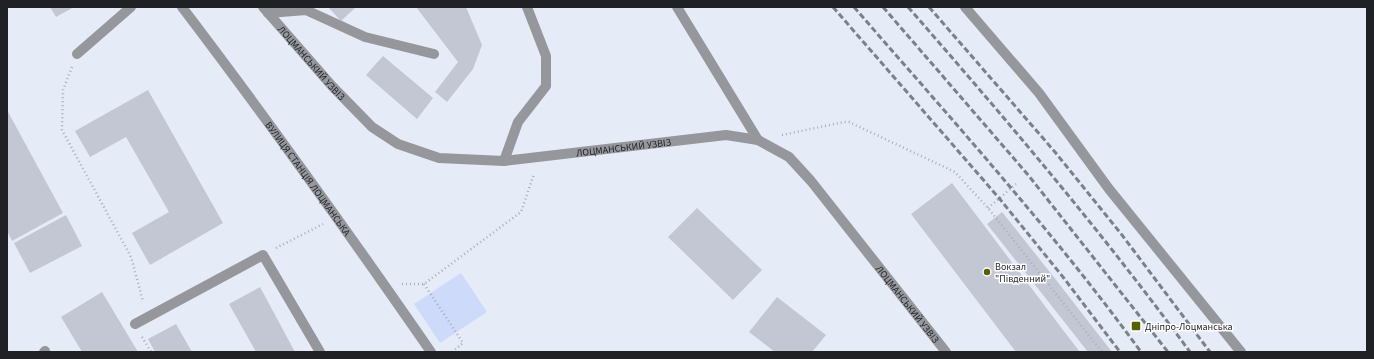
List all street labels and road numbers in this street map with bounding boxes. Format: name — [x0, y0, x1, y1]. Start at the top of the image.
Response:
street label: ЛОЦМАНСЬКИЙ УЗВІЗ — [274, 23, 348, 104]
street label: ВУЛИЦЯ СТАНЦІЯ ЛОЦМАНСЬКА — [262, 119, 354, 240]
street label: ЛОЦМАНСЬКИЙ УЗВІЗ — [575, 135, 672, 160]
street label: ЛОЦМАНСЬКИЙ УЗВІЗ — [872, 263, 943, 347]

